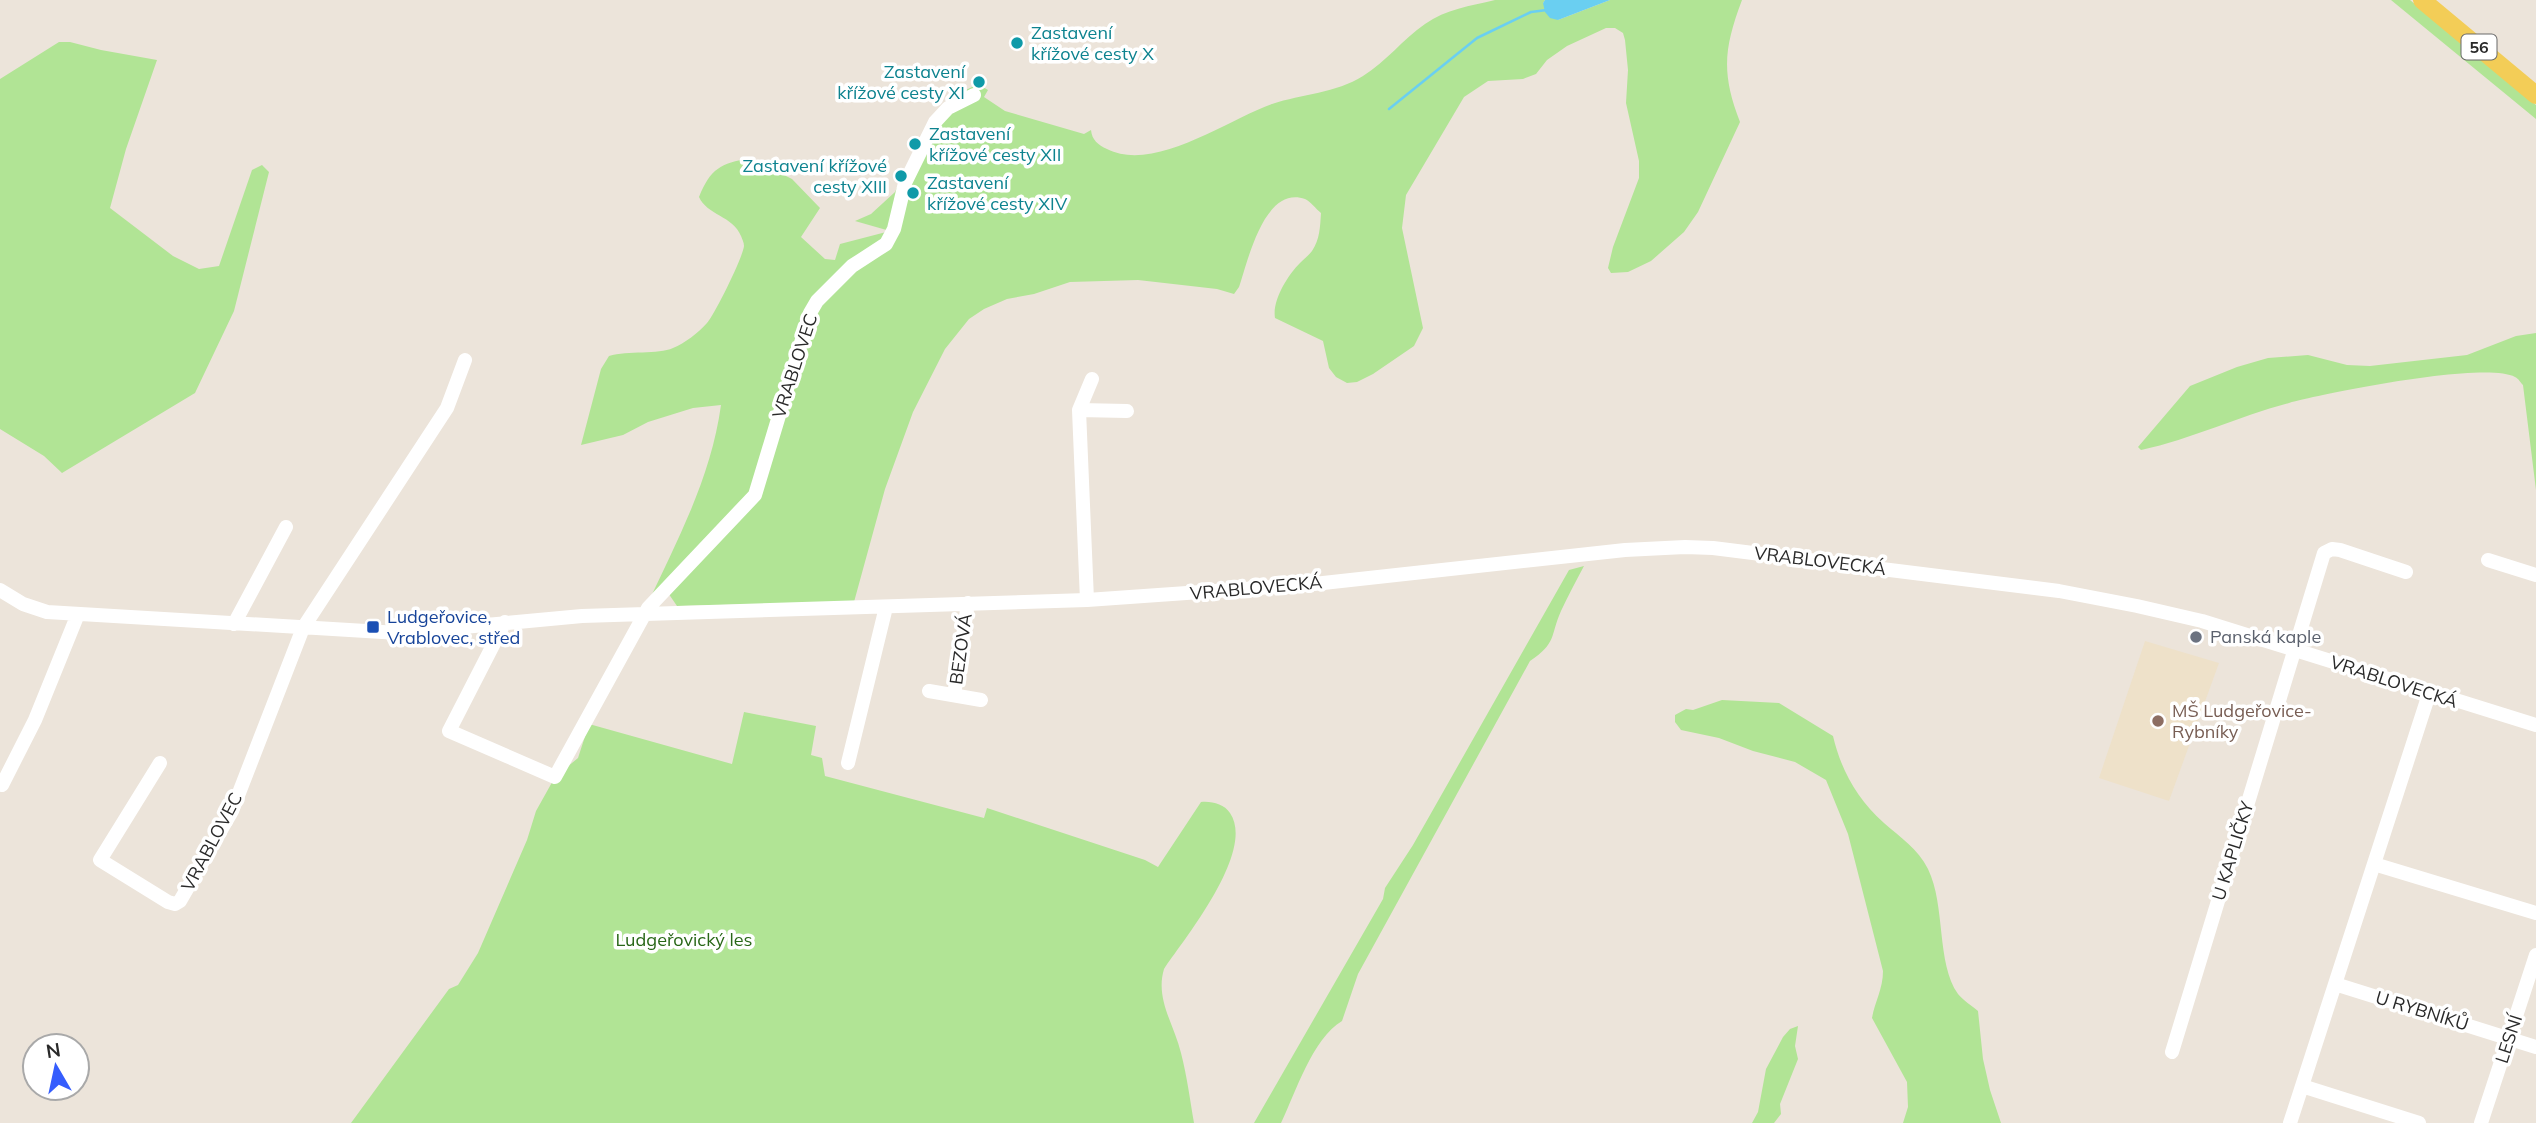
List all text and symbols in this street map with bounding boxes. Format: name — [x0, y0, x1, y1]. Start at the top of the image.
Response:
place label: Zastavení křížové cesty X — [1031, 21, 1154, 65]
road number: 56 — [2462, 34, 2496, 60]
marker: Zastavení křížové cesty X — [1009, 35, 1025, 51]
place label: Zastavení křížové cesty XI — [837, 60, 967, 104]
marker: Zastavení křížové cesty XI — [971, 74, 987, 90]
place label: Zastavení křížové cesty XII — [929, 122, 1061, 166]
marker: Zastavení křížové cesty XII — [907, 136, 923, 152]
place label: Zastavení křížové cesty XIII — [742, 154, 887, 198]
marker: Zastavení křížové cesty XIII — [893, 168, 909, 184]
place label: Zastavení křížové cesty XIV — [927, 171, 1068, 215]
marker: Zastavení křížové cesty XIV — [905, 185, 921, 201]
street label: VRABLOVEC — [767, 311, 822, 421]
street label: VRABLOVECKÁ — [1753, 541, 1887, 580]
street label: VRABLOVECKÁ — [1189, 570, 1323, 605]
place label: Ludgeřovice, Vrablovec, střed — [387, 605, 520, 649]
street label: BEZOVÁ — [944, 612, 977, 686]
marker: Ludgeřovice, Vrablovec, střed — [365, 619, 381, 635]
place label: Panská kaple — [2210, 625, 2321, 648]
marker: Panská kaple — [2188, 629, 2204, 645]
street label: VRABLOVECKÁ — [2328, 650, 2461, 713]
place label: MŠ Ludgeřovice- Rybníky — [2172, 699, 2312, 743]
marker: MŠ Ludgeřovice- Rybníky — [2150, 713, 2166, 729]
street label: VRABLOVEC — [176, 788, 247, 895]
street label: U KAPLIČKY — [2207, 798, 2259, 903]
park label: Ludgeřovický les — [615, 928, 753, 951]
street label: U RYBNÍKŮ — [2373, 985, 2471, 1036]
street label: LESNÍ — [2490, 1010, 2528, 1066]
north arrow — [21, 1032, 91, 1102]
text: N — [44, 1037, 62, 1063]

